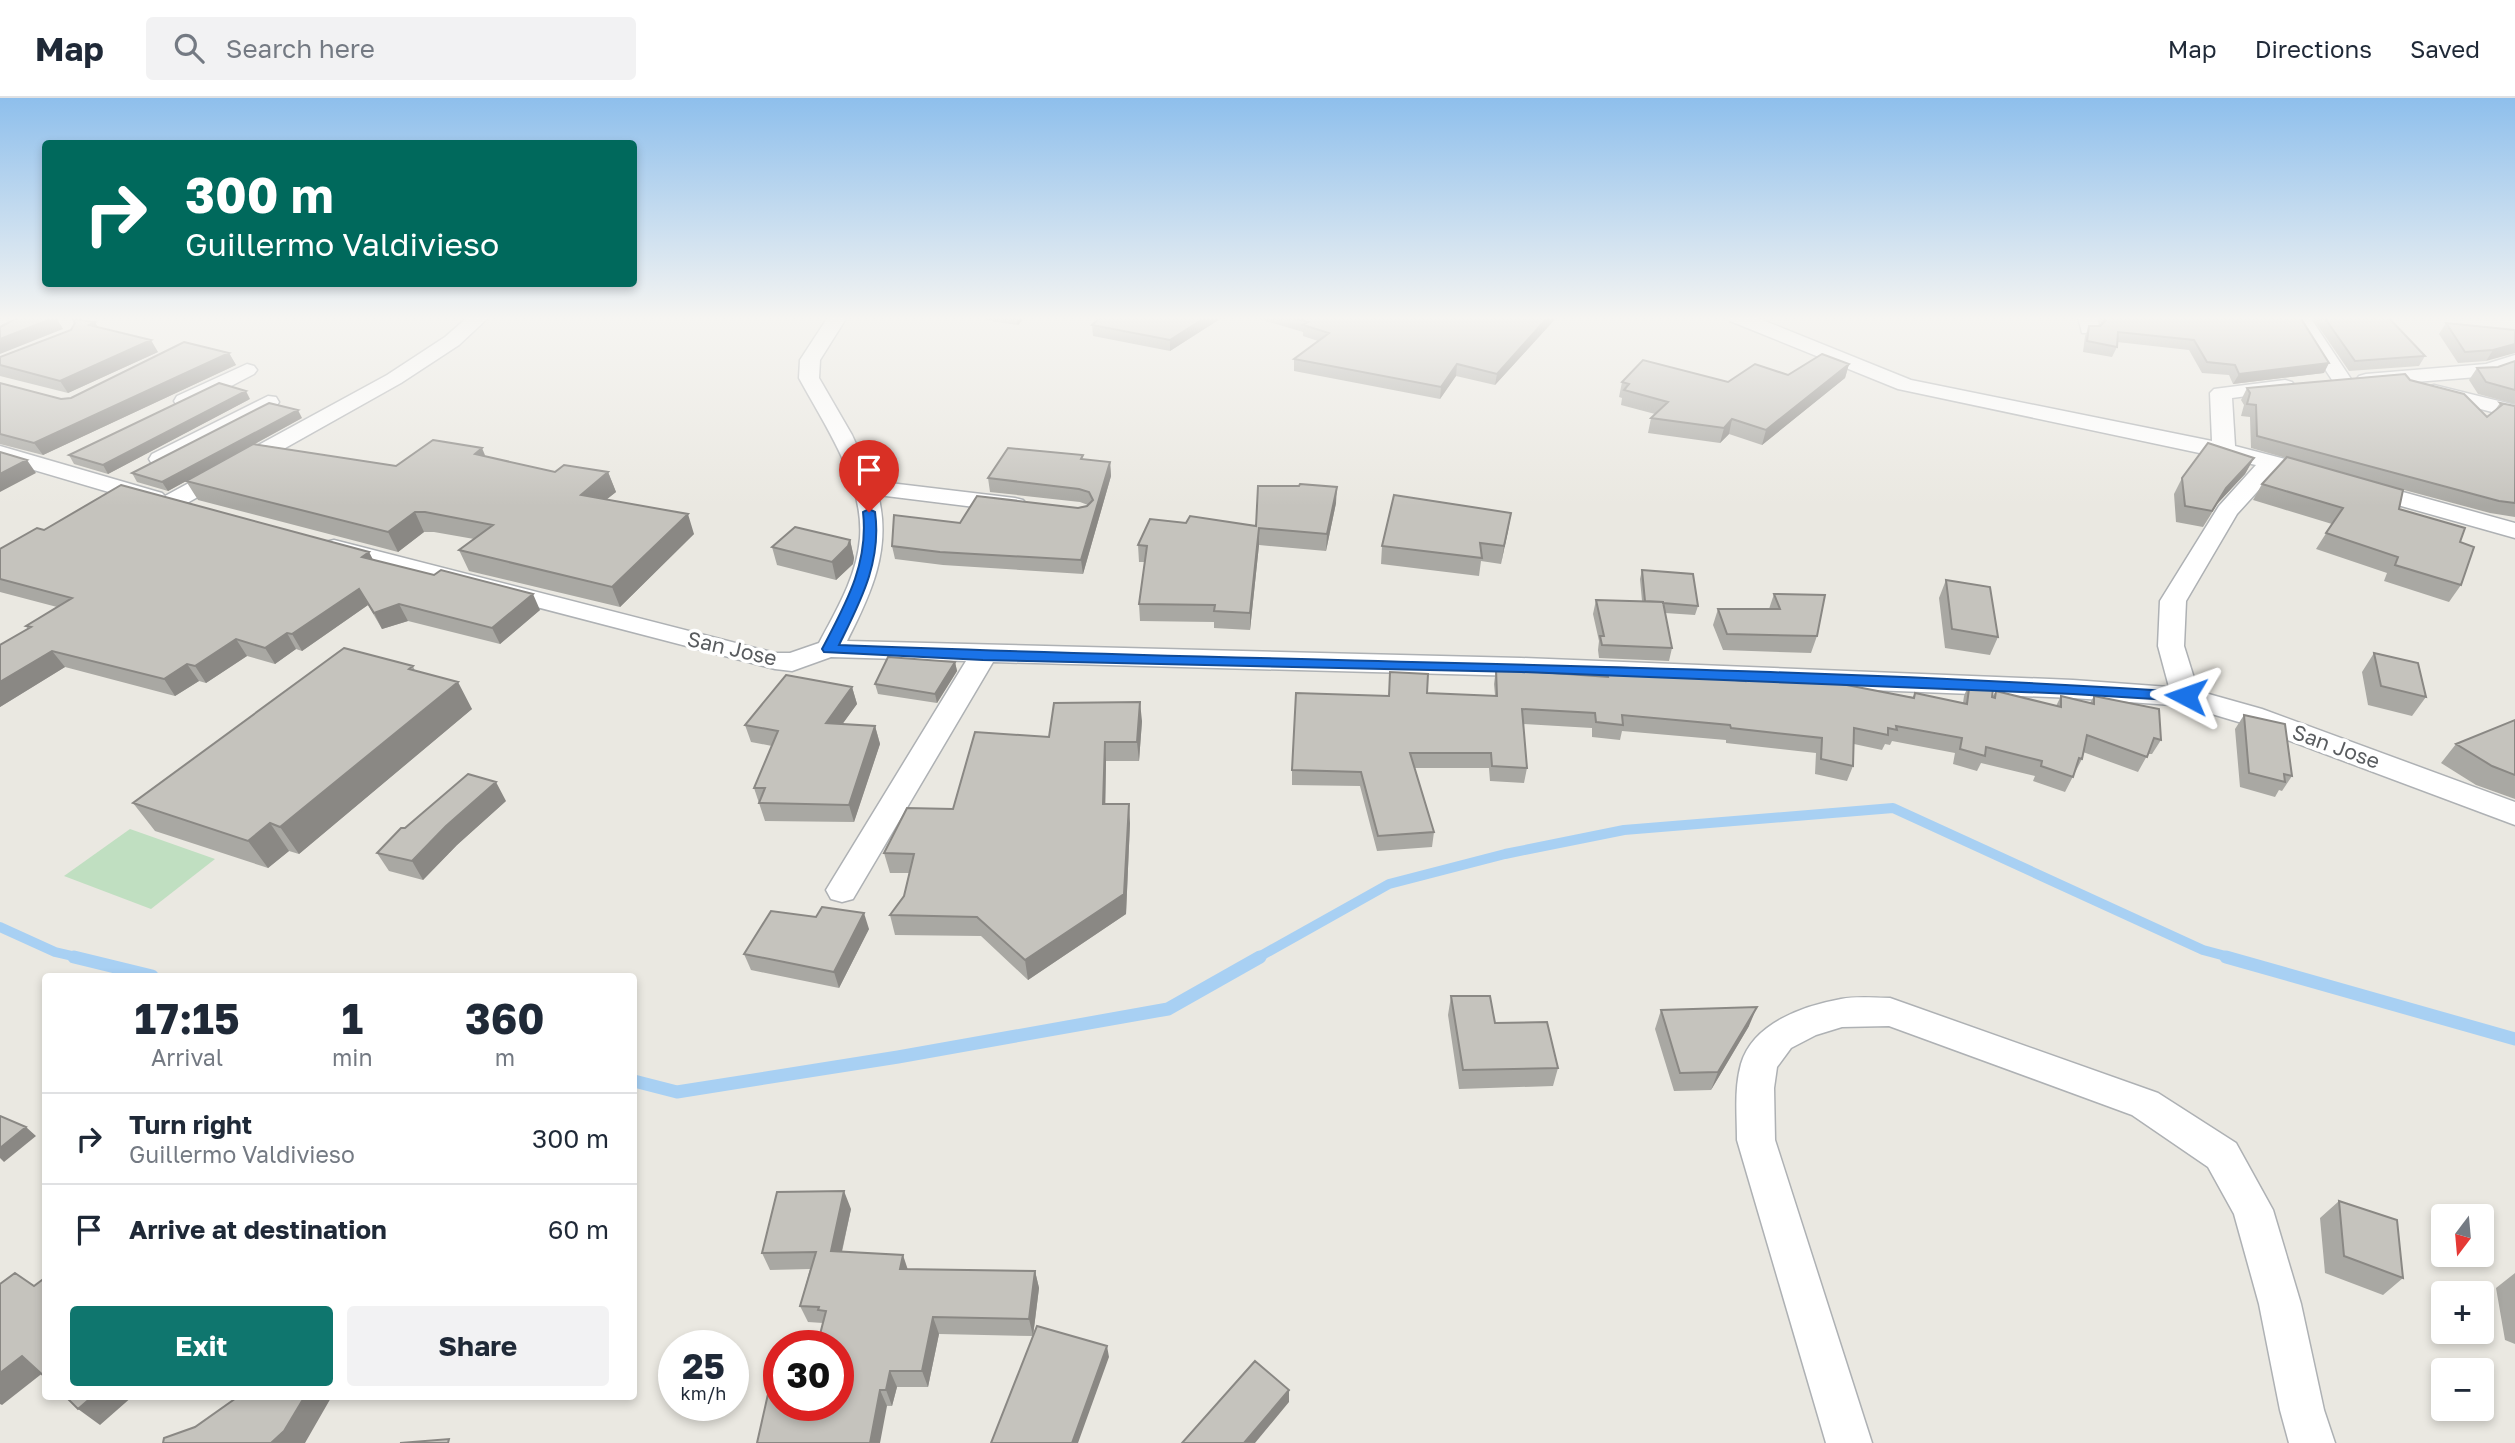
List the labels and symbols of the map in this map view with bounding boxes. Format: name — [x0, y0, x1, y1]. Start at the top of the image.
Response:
pin — [839, 440, 899, 512]
street label: San Jose — [685, 625, 780, 671]
position arrow — [2149, 659, 2223, 733]
street label: San Jose — [2289, 718, 2384, 774]
north arrow — [2431, 1204, 2494, 1267]
speed limit sign: 30 — [763, 1330, 854, 1421]

